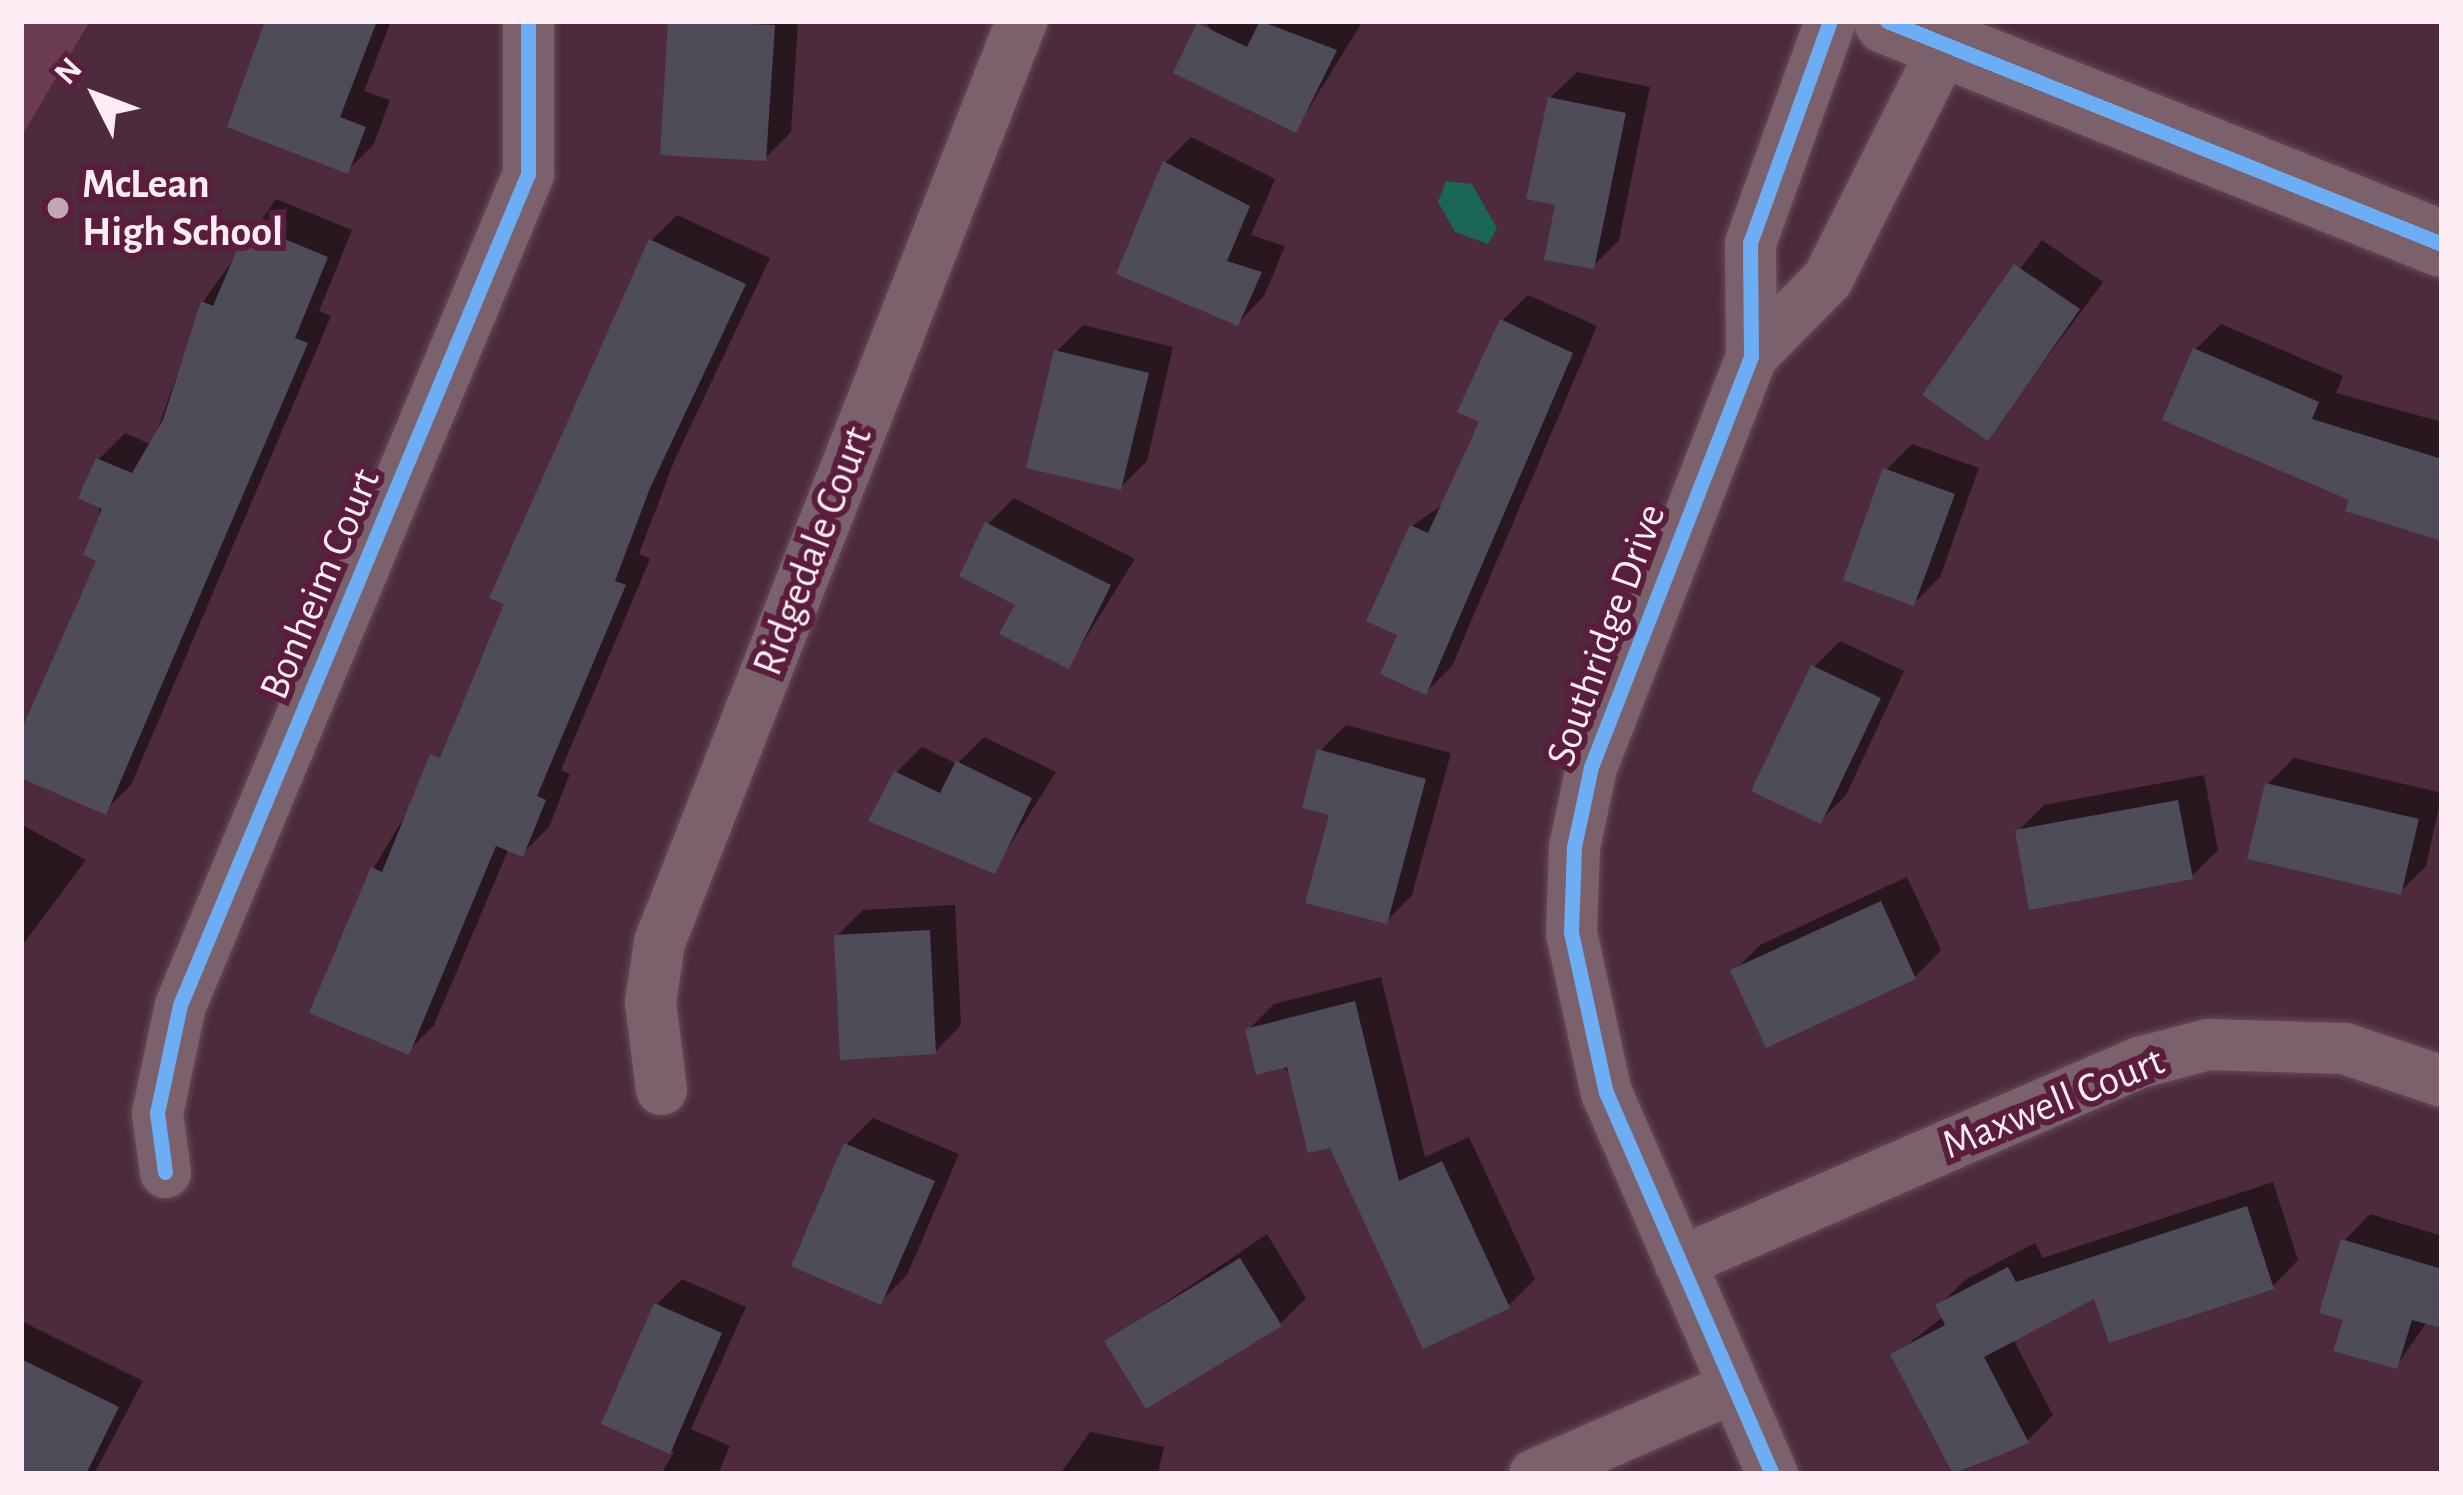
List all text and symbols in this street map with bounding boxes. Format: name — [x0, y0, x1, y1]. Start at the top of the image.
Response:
north arrow — [36, 36, 156, 156]
text: N — [49, 52, 89, 91]
place label: McLean High School — [82, 159, 283, 258]
marker: McLean High School — [45, 195, 71, 221]
street label: Ridgedale Court — [742, 419, 884, 683]
street label: Bonheim Court — [249, 461, 391, 707]
street label: Southridge Drive — [1535, 497, 1677, 773]
street label: Maxwell Court — [1935, 1036, 2171, 1170]

